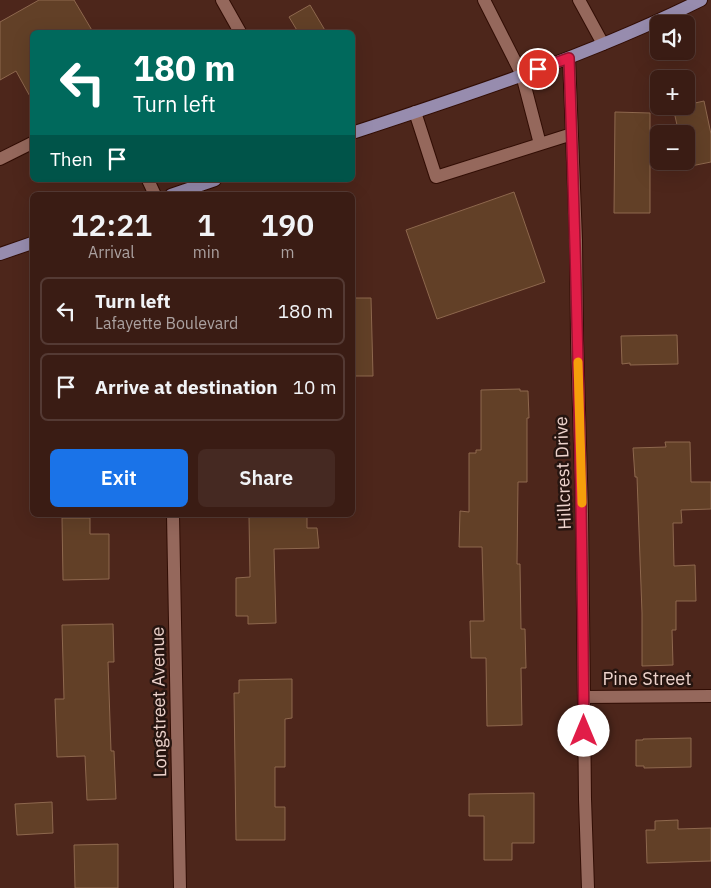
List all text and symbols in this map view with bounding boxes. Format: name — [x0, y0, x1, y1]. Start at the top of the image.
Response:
map controls — [650, 15, 695, 170]
button: sound — [650, 15, 695, 60]
text: 180 m — [133, 45, 236, 91]
pin — [517, 48, 559, 90]
icon: left — [50, 50, 115, 115]
icon: arrive — [524, 55, 552, 83]
button: + — [650, 70, 695, 115]
text: Turn left — [133, 89, 216, 118]
button: − — [650, 125, 695, 170]
icon: arrive — [103, 145, 131, 173]
text: Then — [50, 147, 93, 171]
text: 12:21 — [71, 205, 152, 244]
text: 1 — [197, 205, 215, 244]
text: 190 — [260, 205, 314, 244]
text: Arrival — [88, 242, 135, 262]
text: min — [193, 242, 220, 262]
text: m — [280, 242, 294, 262]
text: Turn left — [95, 289, 171, 313]
icon: left — [52, 297, 80, 325]
text: 180 m — [278, 299, 333, 323]
text: Lafayette Boulevard — [95, 313, 238, 333]
icon: arrive — [52, 373, 80, 401]
text: Arrive at destination — [95, 375, 278, 399]
text: 10 m — [293, 375, 337, 399]
street label: Hillcrest Drive — [549, 416, 576, 530]
button: Exit — [50, 449, 188, 507]
button: Share — [198, 449, 335, 507]
street label: Longstreet Avenue — [146, 626, 171, 777]
street label: Pine Street — [602, 667, 692, 690]
position arrow — [557, 704, 609, 756]

